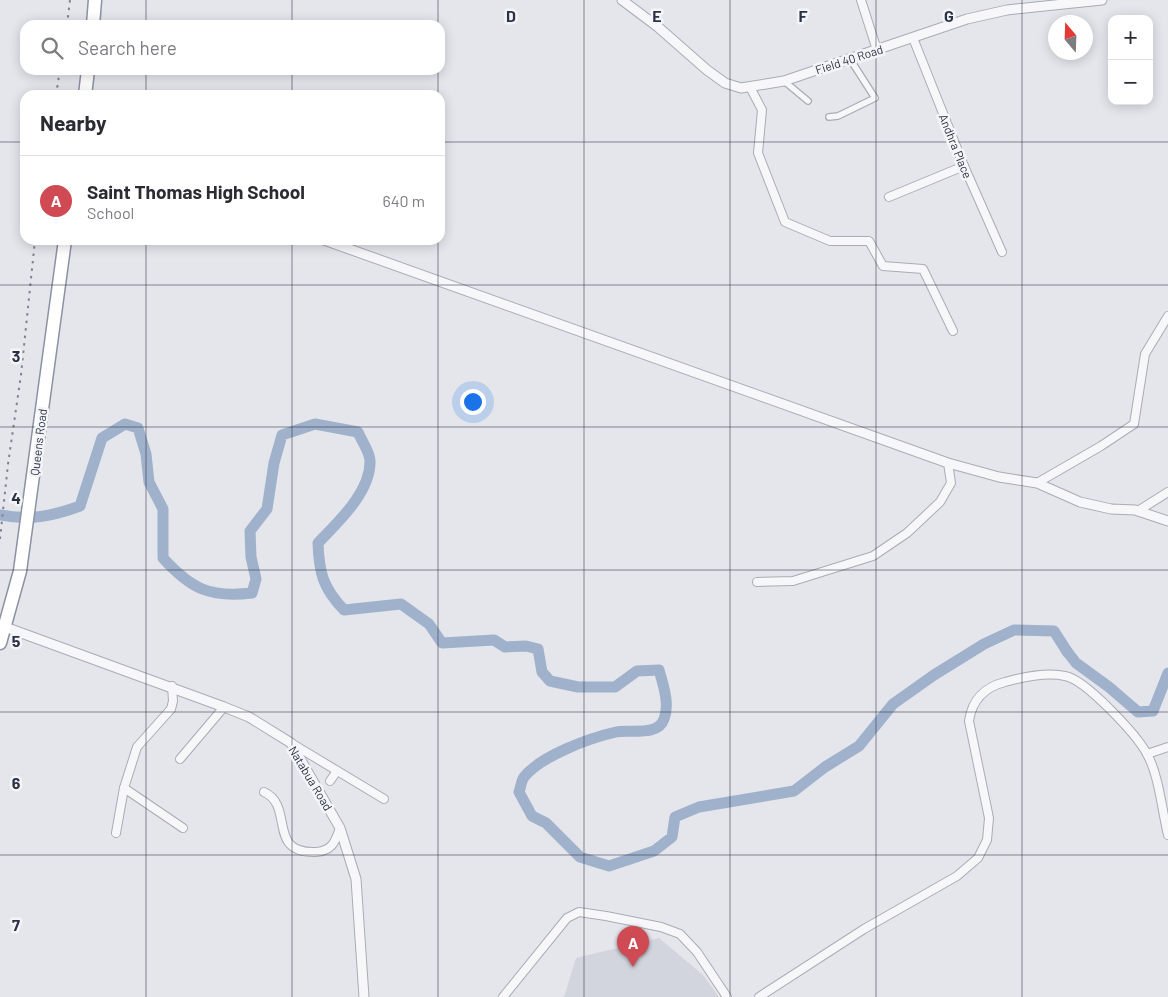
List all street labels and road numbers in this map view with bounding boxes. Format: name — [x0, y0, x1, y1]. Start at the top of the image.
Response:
street label: Field 40 Road — [813, 41, 885, 77]
street label: Andhra Place — [937, 112, 975, 180]
street label: Queens Road — [27, 408, 49, 476]
street label: Natabua Road — [286, 743, 336, 813]

